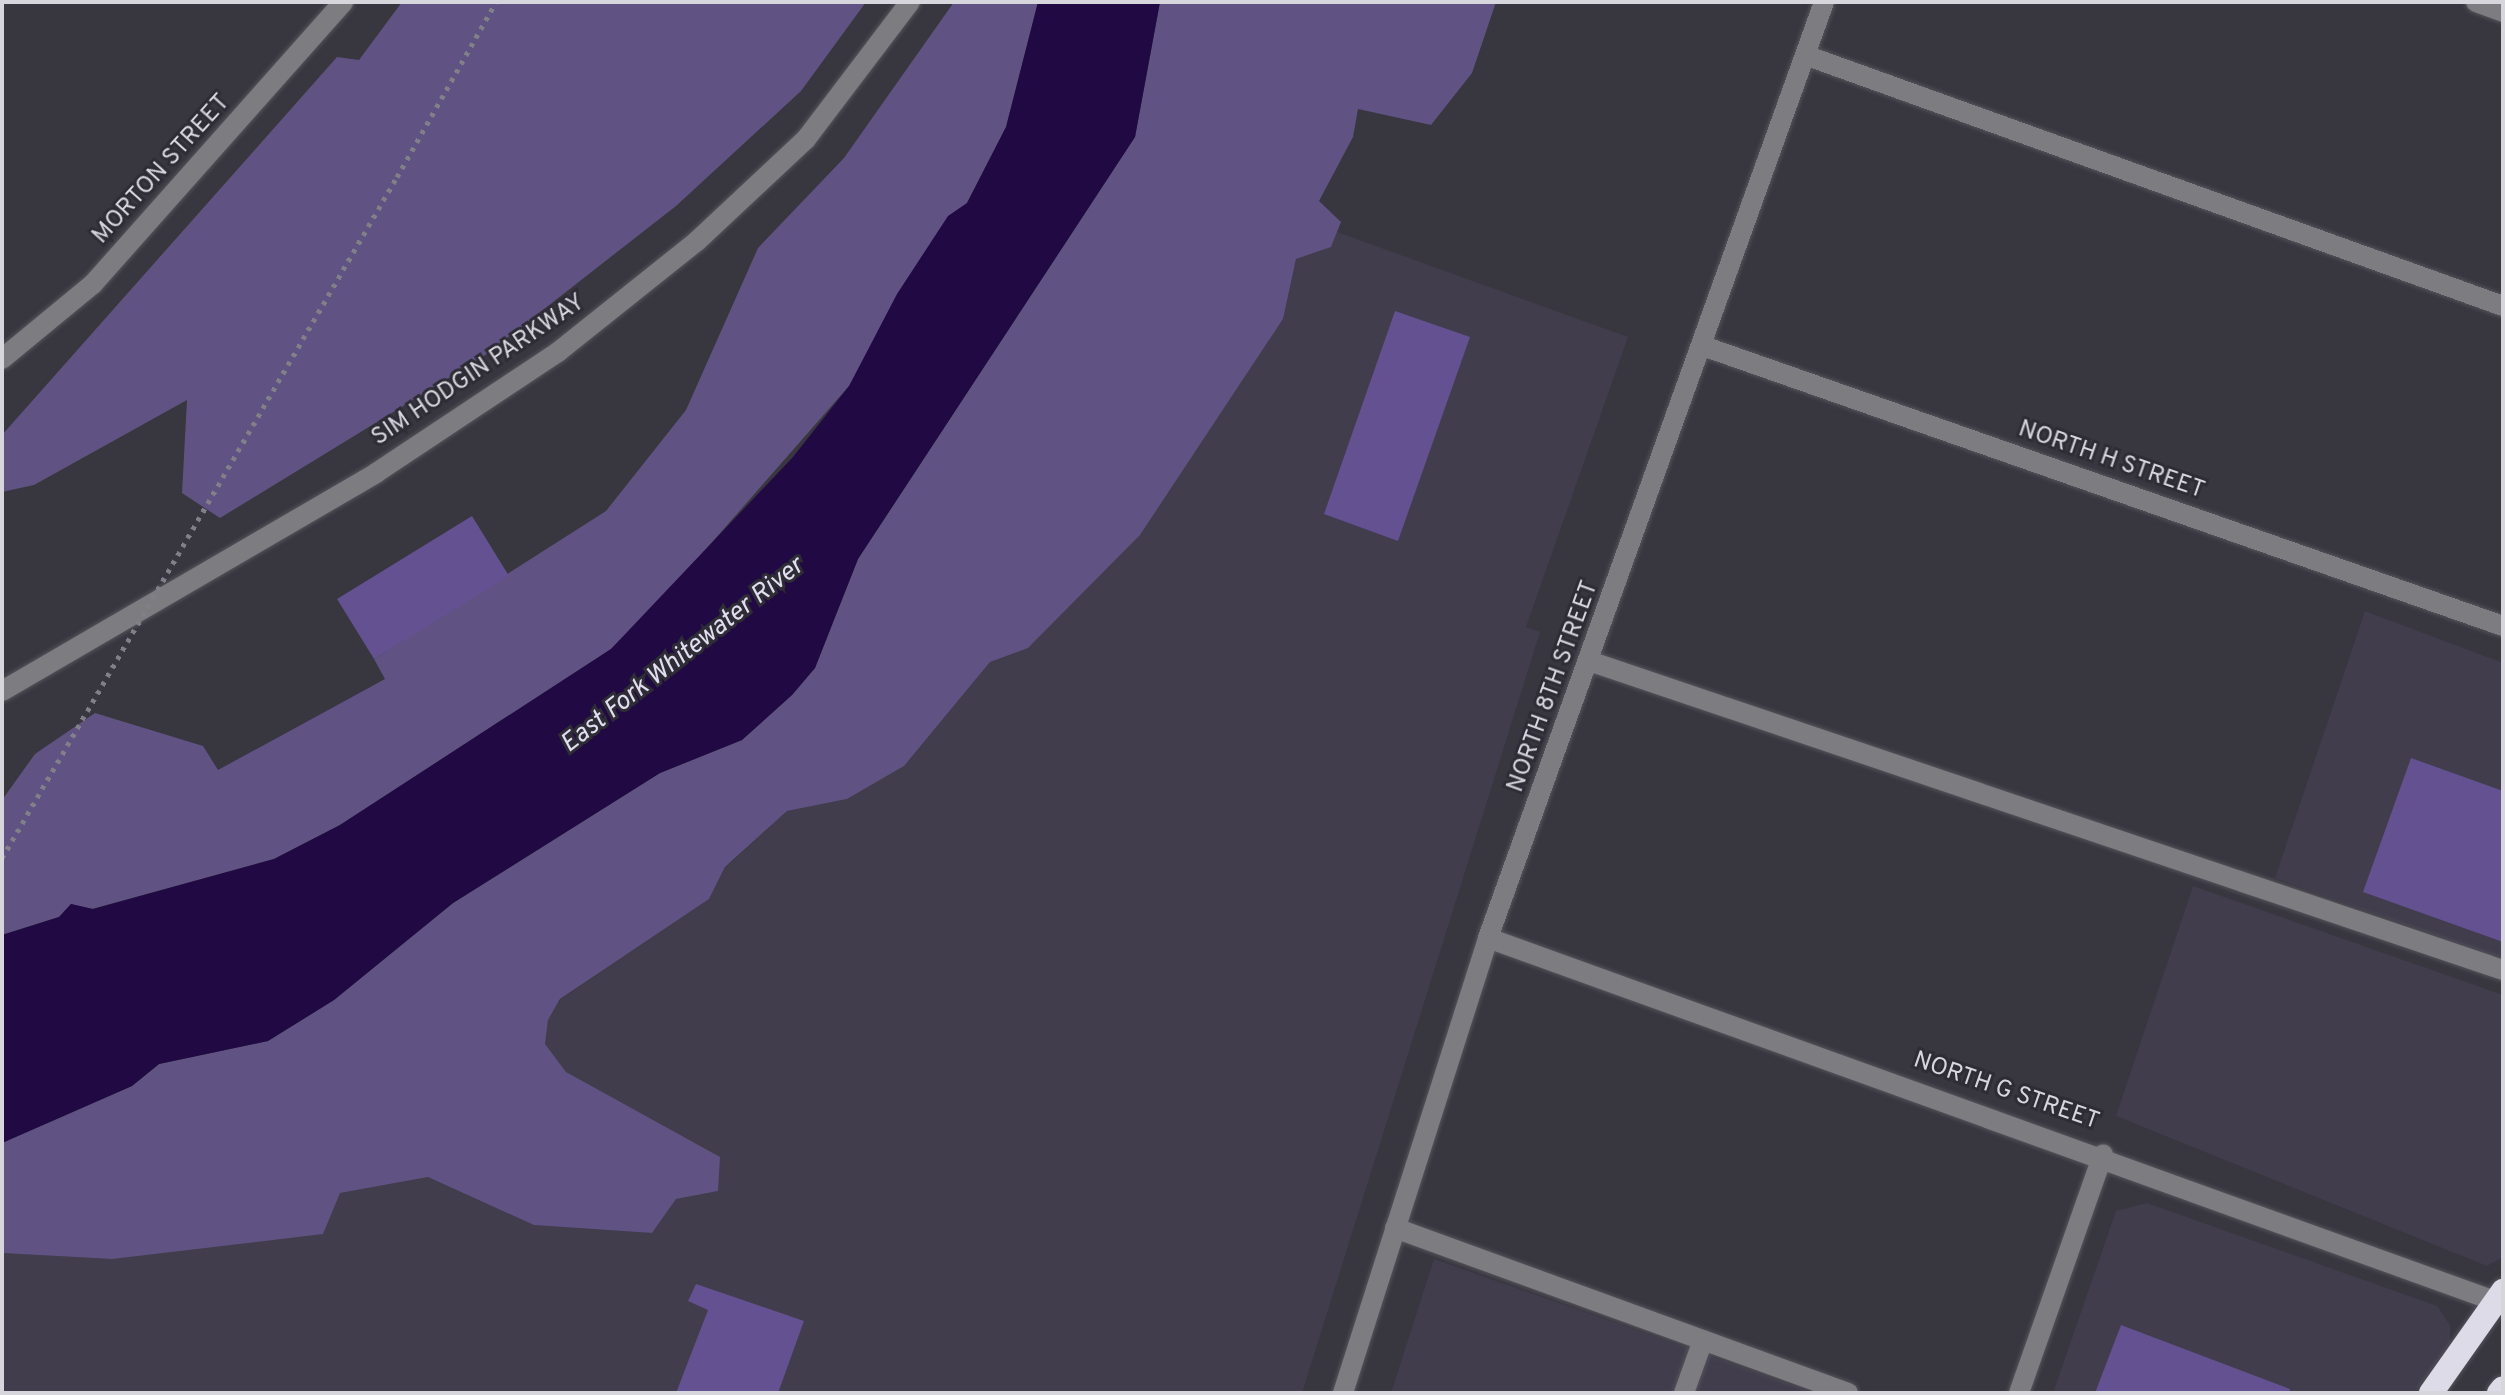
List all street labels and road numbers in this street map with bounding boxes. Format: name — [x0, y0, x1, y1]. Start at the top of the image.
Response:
street label: MORTON STREET — [87, 89, 237, 251]
street label: SIM HODGIN PARKWAY — [367, 289, 591, 453]
street label: NORTH H STREET — [2014, 416, 2208, 506]
street label: NORTH 8TH STREET — [1502, 577, 1606, 797]
street label: NORTH G STREET — [1909, 1047, 2103, 1137]

